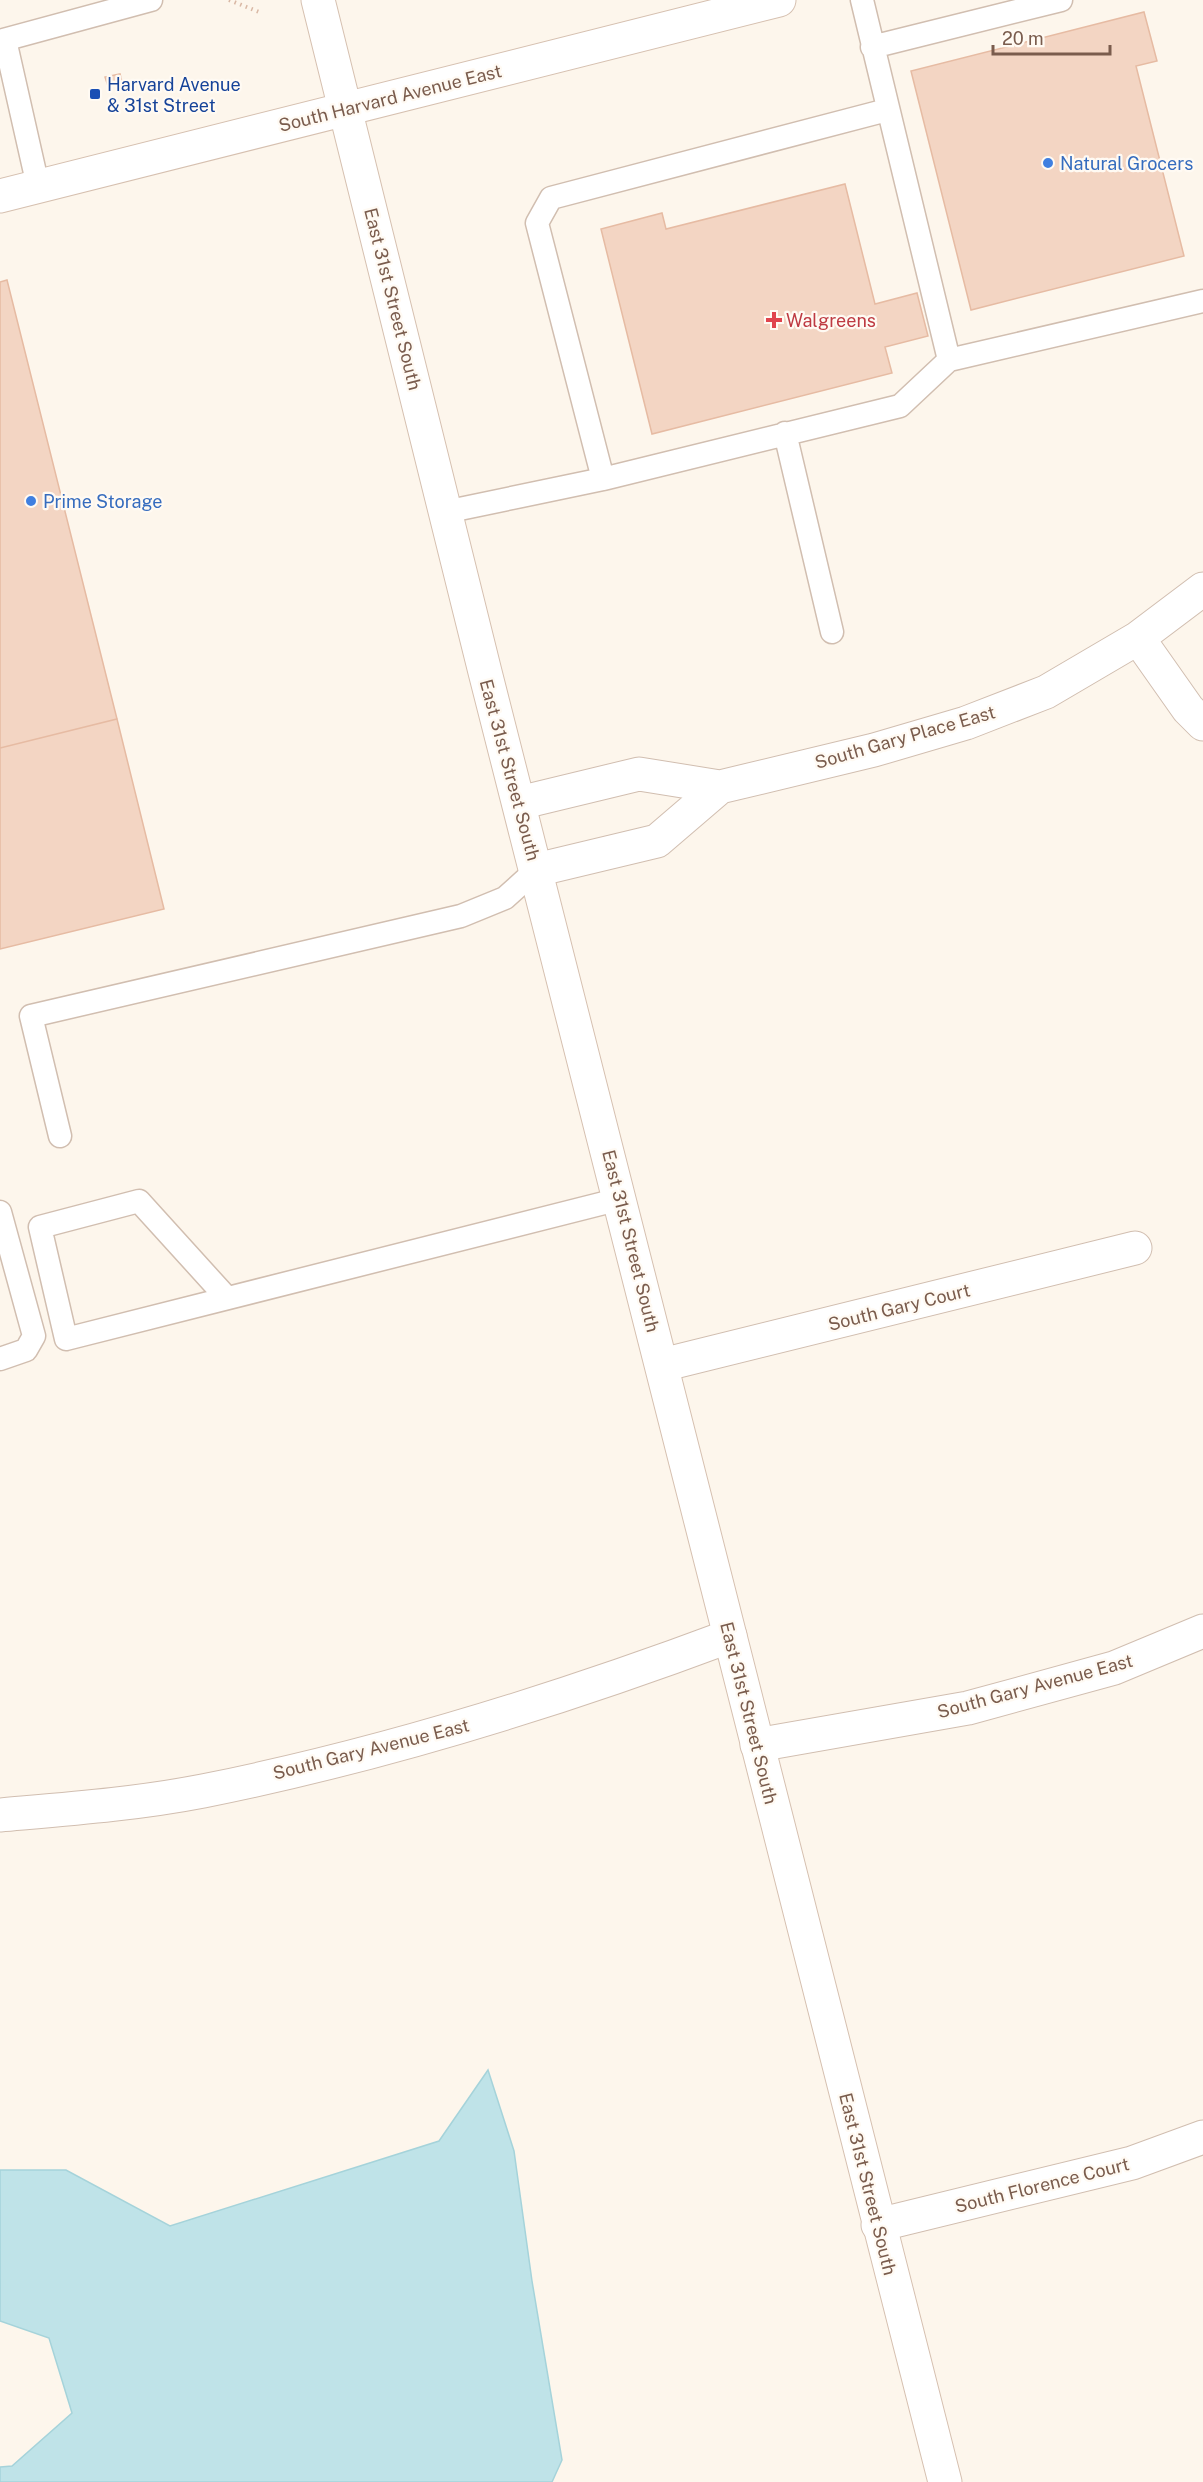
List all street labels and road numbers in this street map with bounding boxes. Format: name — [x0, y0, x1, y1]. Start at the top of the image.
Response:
street label: South Harvard Avenue East — [276, 60, 504, 136]
street label: East 31st Street South — [360, 206, 426, 392]
street label: East 31st Street South — [476, 677, 544, 863]
street label: South Gary Place East — [812, 701, 998, 773]
street label: East 31st Street South — [598, 1148, 664, 1334]
street label: South Gary Court — [826, 1279, 972, 1335]
street label: East 31st Street South — [716, 1620, 782, 1806]
street label: South Gary Avenue East — [935, 1650, 1135, 1722]
street label: South Gary Avenue East — [271, 1714, 471, 1784]
street label: East 31st Street South — [835, 2091, 901, 2277]
street label: South Florence Court — [953, 2153, 1131, 2217]

